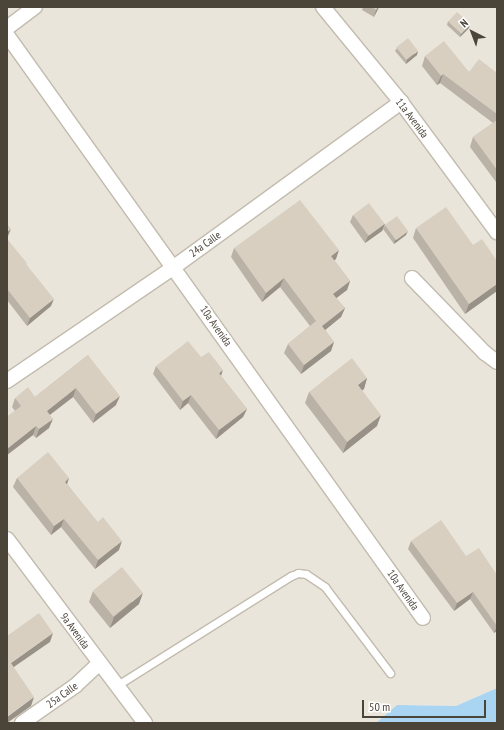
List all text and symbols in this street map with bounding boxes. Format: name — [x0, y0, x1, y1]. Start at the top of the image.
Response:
north arrow — [452, 12, 492, 52]
text: N — [457, 16, 471, 30]
street label: 11a Avenida — [393, 95, 431, 141]
street label: 24a Calle — [187, 228, 223, 260]
street label: 10a Avenida — [197, 303, 235, 349]
street label: 10a Avenida — [384, 567, 422, 613]
street label: 9a Avenida — [57, 610, 93, 652]
street label: 25a Calle — [44, 679, 80, 711]
scale bar — [364, 692, 488, 718]
text: 50 m — [369, 699, 390, 714]

